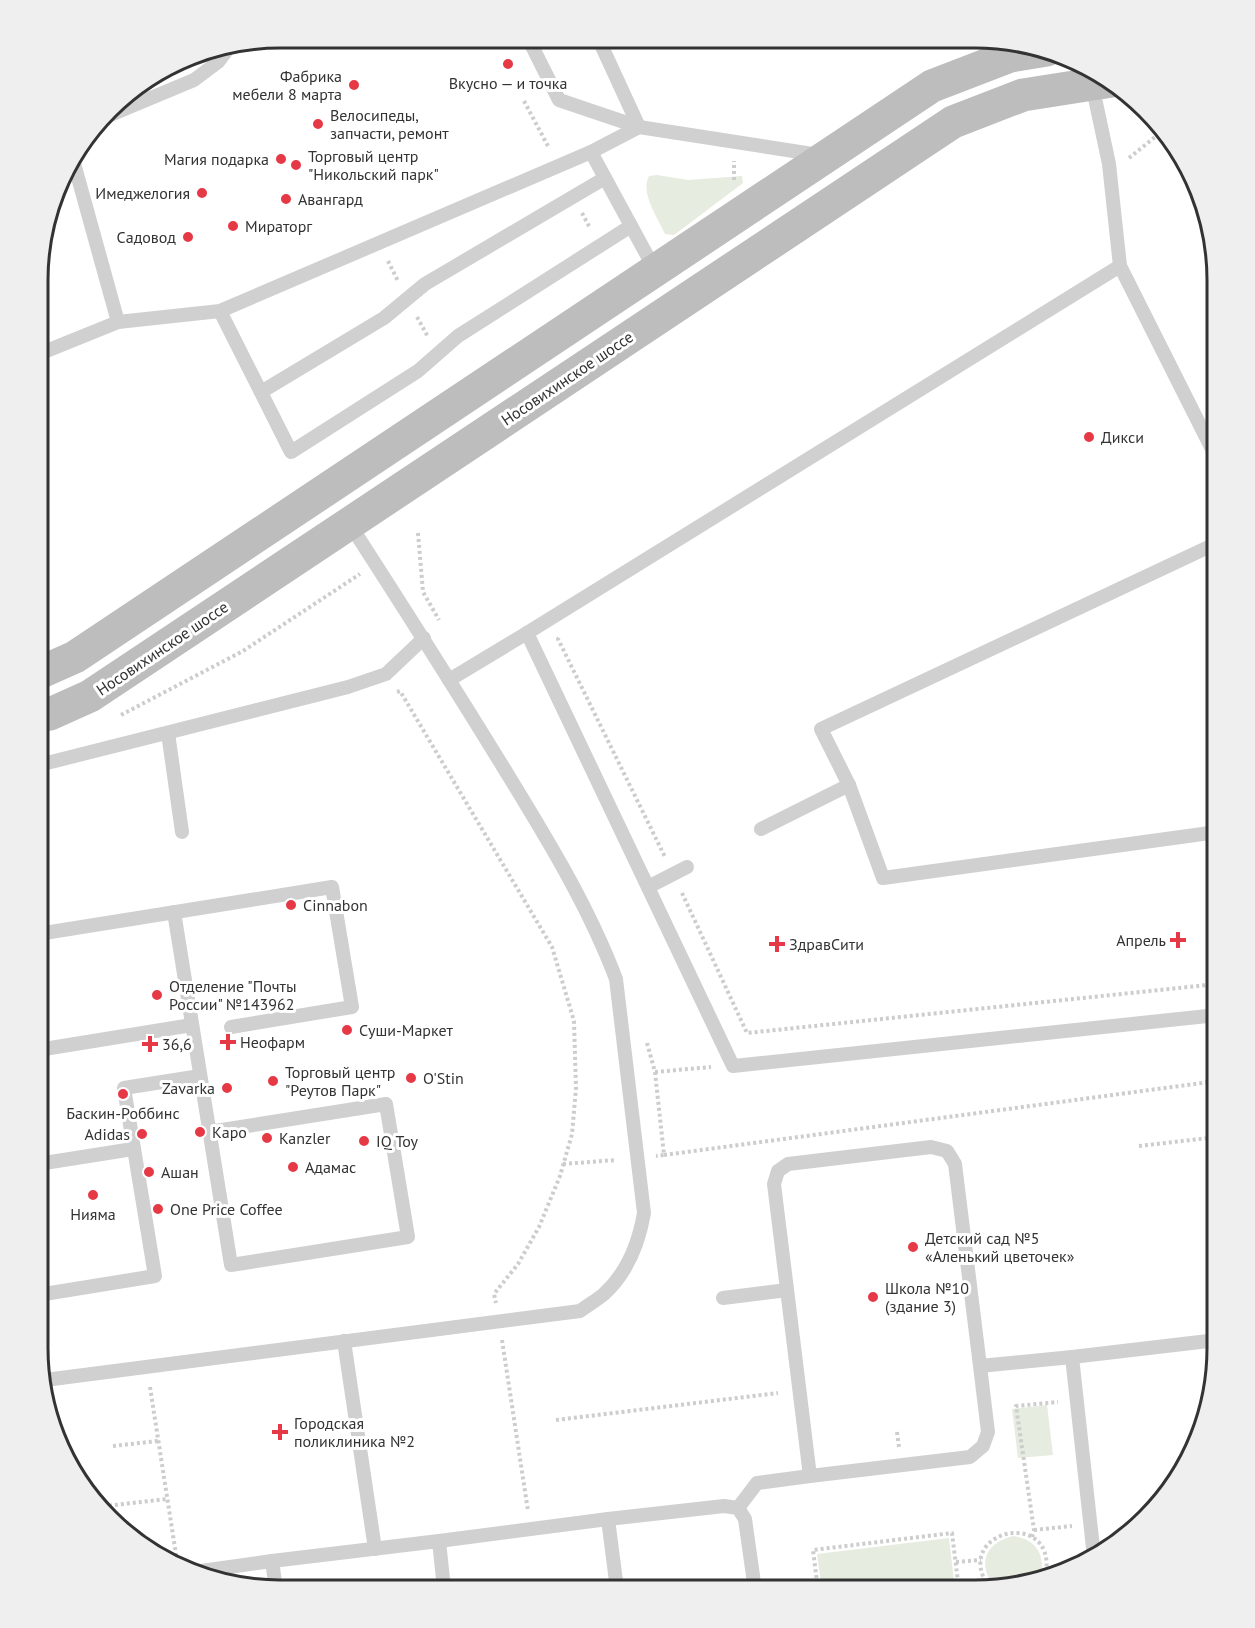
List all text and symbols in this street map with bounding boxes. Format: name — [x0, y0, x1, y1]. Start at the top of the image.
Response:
marker: Вкусно — и точка — [501, 57, 515, 71]
place label: Фабрика мебели 8 марта — [232, 66, 342, 104]
place label: Вкусно — и точка — [449, 73, 567, 93]
marker: Фабрика мебели 8 марта — [347, 78, 361, 92]
place label: Велосипеды, запчасти, ремонт — [330, 105, 449, 143]
marker: Велосипеды, запчасти, ремонт — [311, 117, 325, 131]
place label: Торговый центр "Никольский парк" — [308, 146, 439, 184]
place label: Магия подарка — [164, 149, 269, 169]
marker: Магия подарка — [274, 152, 288, 166]
marker: Торговый центр "Никольский парк" — [289, 158, 303, 172]
place label: Имеджелогия — [95, 183, 190, 203]
marker: Имеджелогия — [195, 186, 209, 200]
place label: Авангард — [298, 189, 363, 209]
marker: Авангард — [279, 192, 293, 206]
place label: Мираторг — [245, 216, 312, 236]
marker: Мираторг — [226, 219, 240, 233]
place label: Садовод — [117, 227, 176, 247]
marker: Садовод — [181, 230, 195, 244]
street label: Носовихинское шоссе — [497, 326, 637, 430]
place label: Дикси — [1101, 427, 1144, 447]
marker: Дикси — [1082, 430, 1096, 444]
street label: Носовихинское шоссе — [92, 596, 232, 700]
place label: Cinnabon — [303, 895, 368, 915]
marker: Cinnabon — [284, 898, 298, 912]
place label: Апрель — [1116, 930, 1166, 950]
marker: Апрель — [1171, 933, 1185, 947]
place label: ЗдравСити — [789, 934, 864, 954]
marker: ЗдравСити — [770, 937, 784, 951]
place label: Отделение "Почты России" №143962 — [169, 976, 297, 1014]
marker: Отделение "Почты России" №143962 — [150, 988, 164, 1002]
place label: Суши-Маркет — [359, 1020, 454, 1040]
marker: Суши-Маркет — [340, 1023, 354, 1037]
place label: Неофарм — [240, 1032, 305, 1052]
place label: 36,6 — [162, 1034, 192, 1054]
marker: Неофарм — [221, 1035, 235, 1049]
marker: 36,6 — [143, 1037, 157, 1051]
place label: Торговый центр "Реутов Парк" — [285, 1062, 395, 1100]
place label: O'Stin — [423, 1068, 464, 1088]
marker: O'Stin — [404, 1071, 418, 1085]
marker: Торговый центр "Реутов Парк" — [266, 1074, 280, 1088]
place label: Zavarka — [162, 1078, 215, 1098]
marker: Zavarka — [220, 1081, 234, 1095]
marker: Баскин-Роббинс — [116, 1087, 130, 1101]
place label: Баскин-Роббинс — [66, 1103, 180, 1123]
place label: Каро — [212, 1122, 247, 1142]
place label: Adidas — [84, 1124, 130, 1144]
marker: Каро — [193, 1125, 207, 1139]
marker: Adidas — [135, 1127, 149, 1141]
place label: Kanzler — [279, 1128, 331, 1148]
marker: Kanzler — [260, 1131, 274, 1145]
place label: IQ Toy — [376, 1131, 419, 1151]
marker: IQ Toy — [357, 1134, 371, 1148]
place label: Адамас — [305, 1157, 356, 1177]
marker: Адамас — [286, 1160, 300, 1174]
place label: Ашан — [161, 1162, 199, 1182]
marker: Ашан — [142, 1165, 156, 1179]
marker: Нияма — [86, 1188, 100, 1202]
place label: One Price Coffee — [170, 1199, 283, 1219]
marker: One Price Coffee — [151, 1202, 165, 1216]
place label: Нияма — [70, 1204, 116, 1224]
place label: Детский сад №5 «Аленький цветочек» — [925, 1228, 1075, 1266]
marker: Детский сад №5 «Аленький цветочек» — [906, 1240, 920, 1254]
place label: Школа №10 (здание 3) — [885, 1278, 969, 1316]
marker: Школа №10 (здание 3) — [866, 1290, 880, 1304]
place label: Городская поликлиника №2 — [294, 1413, 415, 1451]
marker: Городская поликлиника №2 — [271, 1423, 289, 1441]

